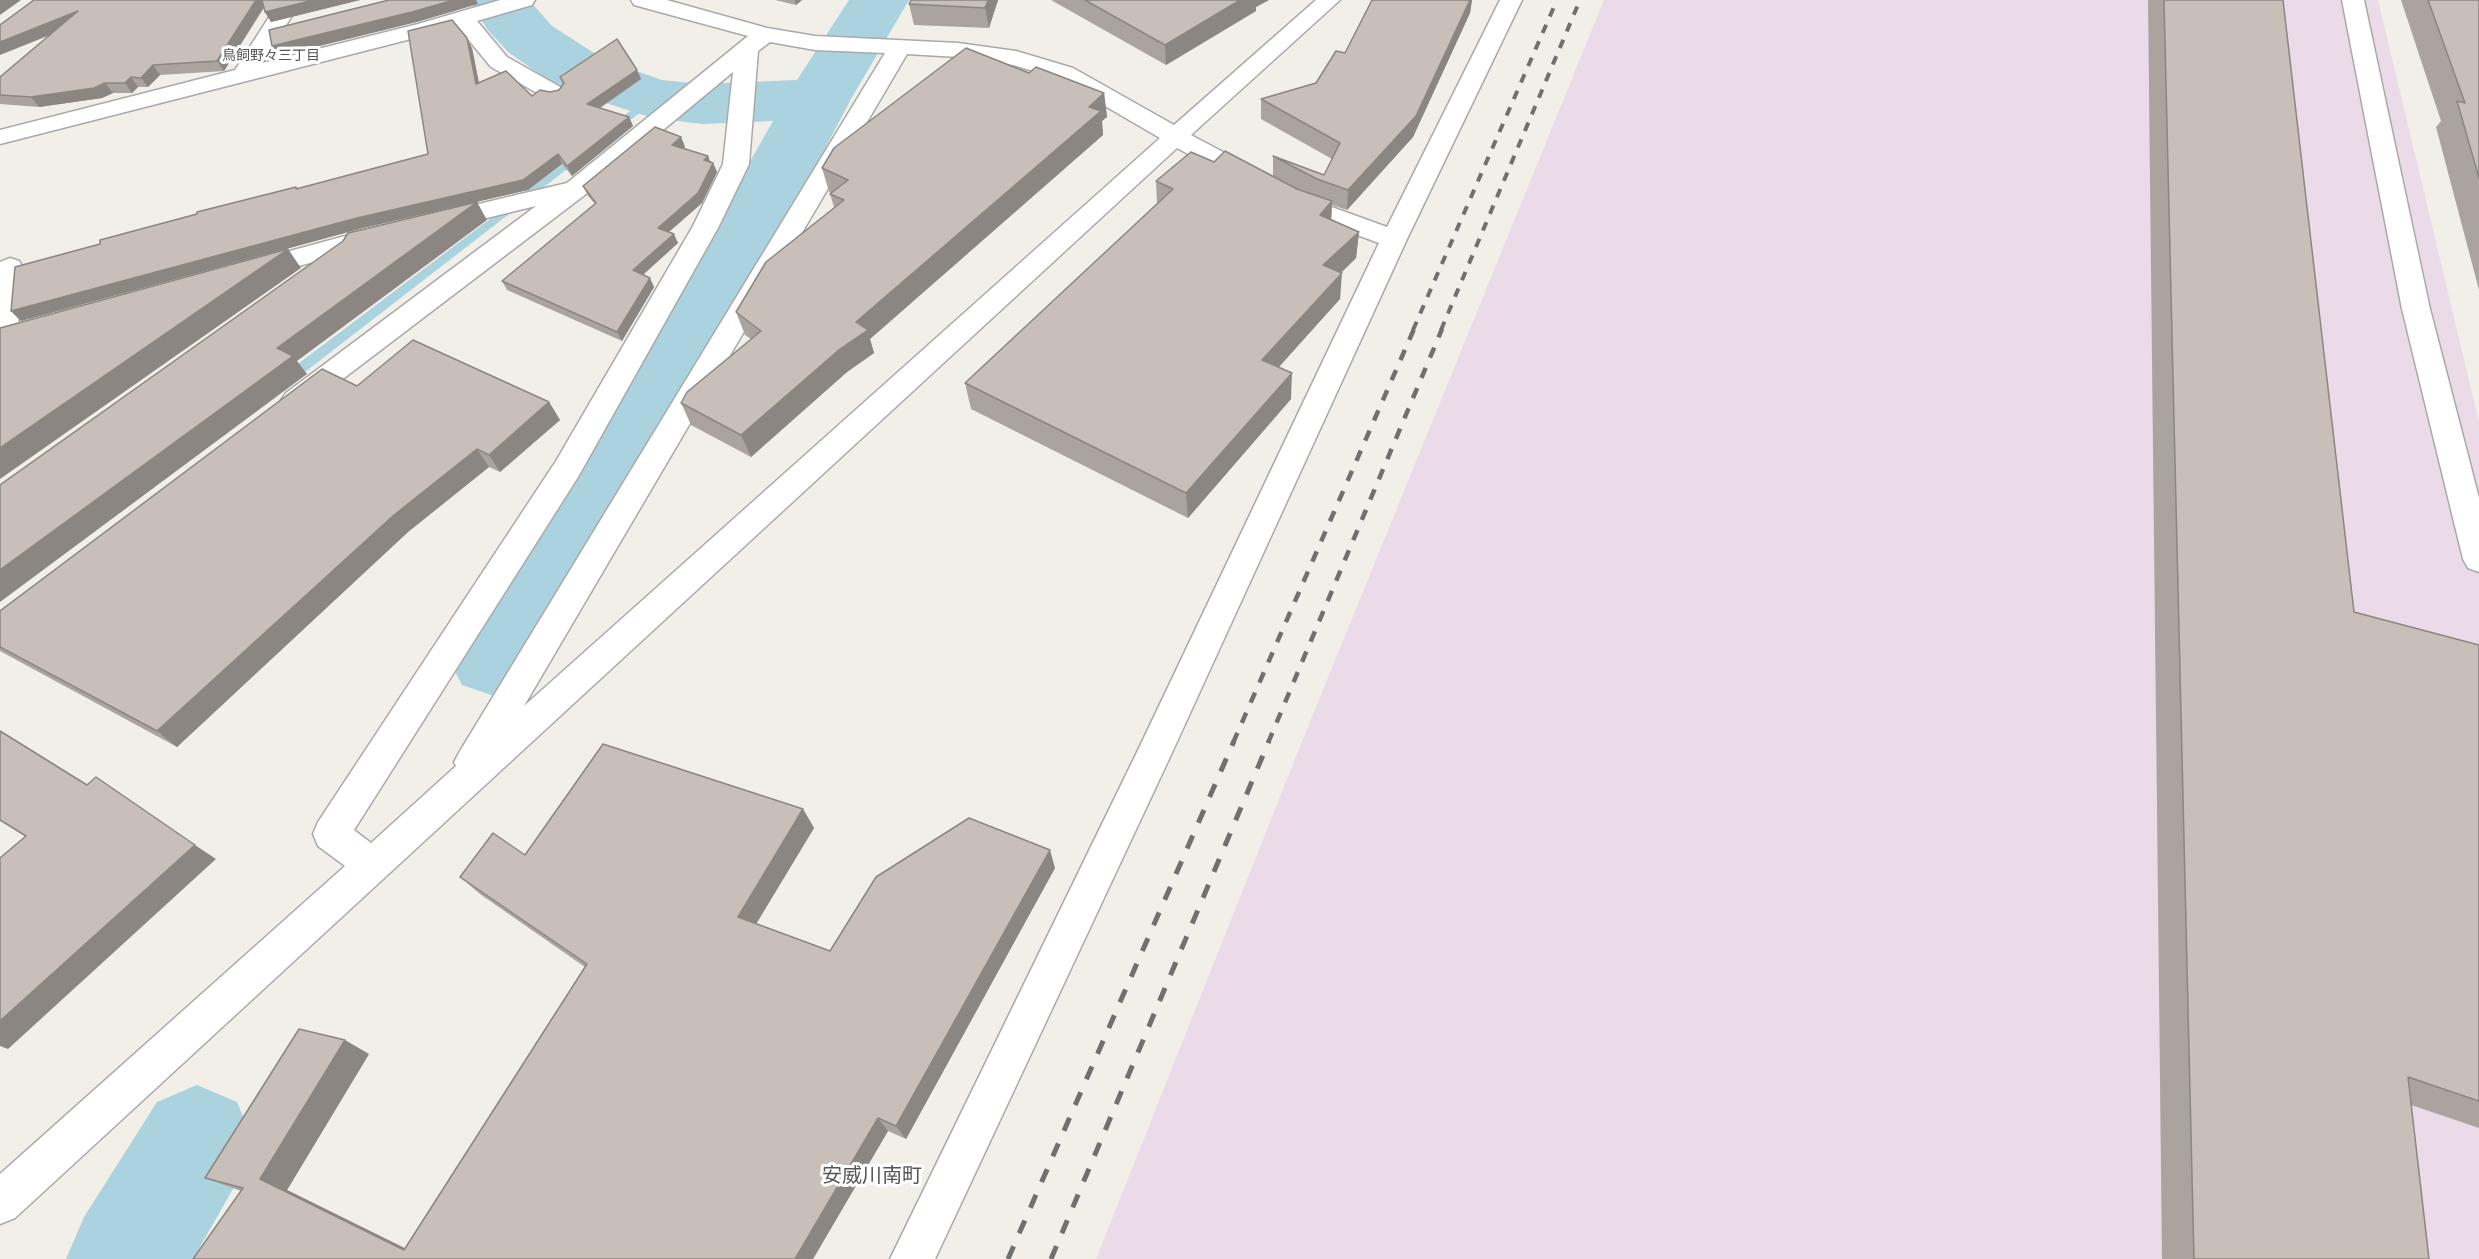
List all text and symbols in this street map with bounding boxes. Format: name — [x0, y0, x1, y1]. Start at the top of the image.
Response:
district label: 鳥飼野々三丁目 — [222, 49, 320, 65]
district label: 安威川南町 — [822, 1166, 922, 1190]

